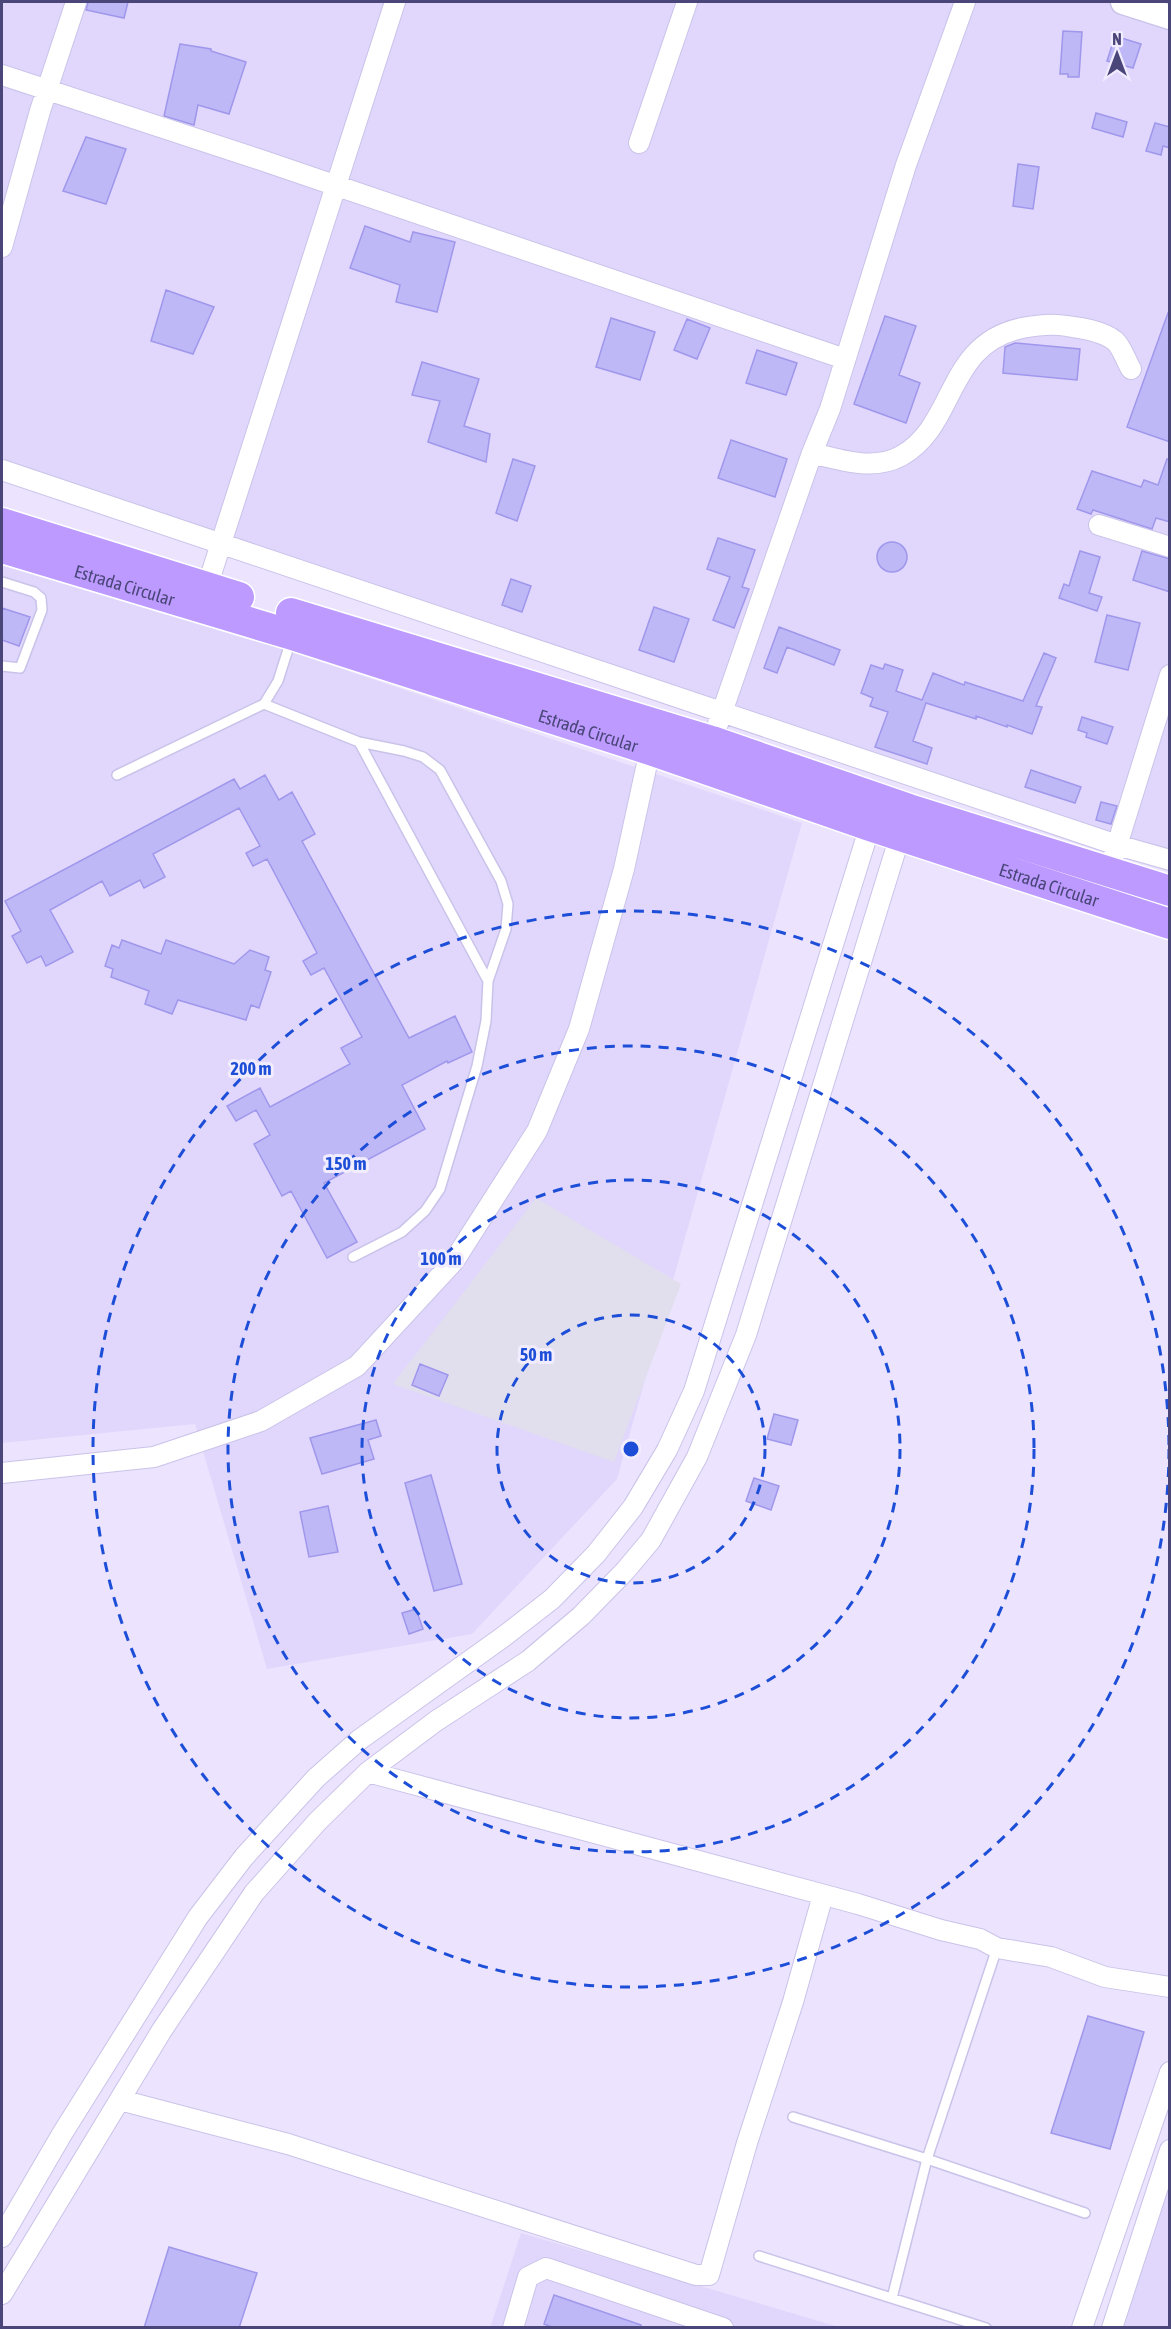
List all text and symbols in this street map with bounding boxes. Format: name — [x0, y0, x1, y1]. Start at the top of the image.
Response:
north arrow — [1087, 24, 1147, 84]
text: N — [1112, 30, 1122, 48]
street label: Estrada Circular — [72, 560, 178, 610]
street label: Estrada Circular — [536, 704, 641, 756]
street label: Estrada Circular — [997, 858, 1102, 911]
text: 200 m — [231, 1058, 271, 1079]
text: 150 m — [326, 1153, 366, 1174]
text: 100 m — [421, 1248, 461, 1269]
text: 50 m — [520, 1344, 552, 1365]
centre of rings — [621, 1439, 641, 1459]

